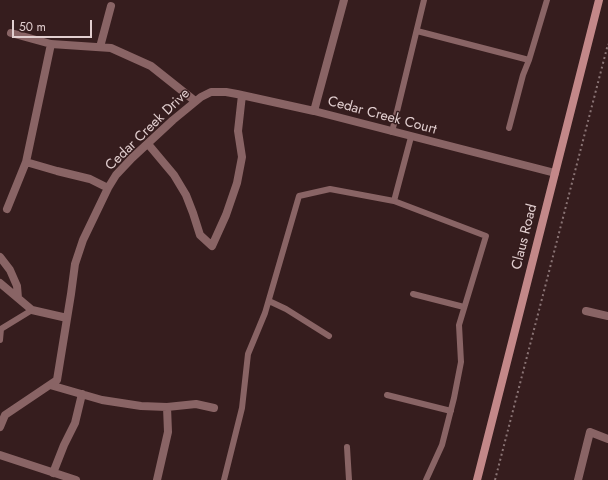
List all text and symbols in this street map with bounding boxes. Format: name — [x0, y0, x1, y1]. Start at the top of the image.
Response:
scale bar — [14, 12, 94, 38]
text: 50 m — [19, 18, 46, 36]
street label: Cedar Creek Drive — [102, 86, 194, 174]
street label: Cedar Creek Court — [326, 93, 438, 139]
street label: Claus Road — [509, 202, 541, 272]

